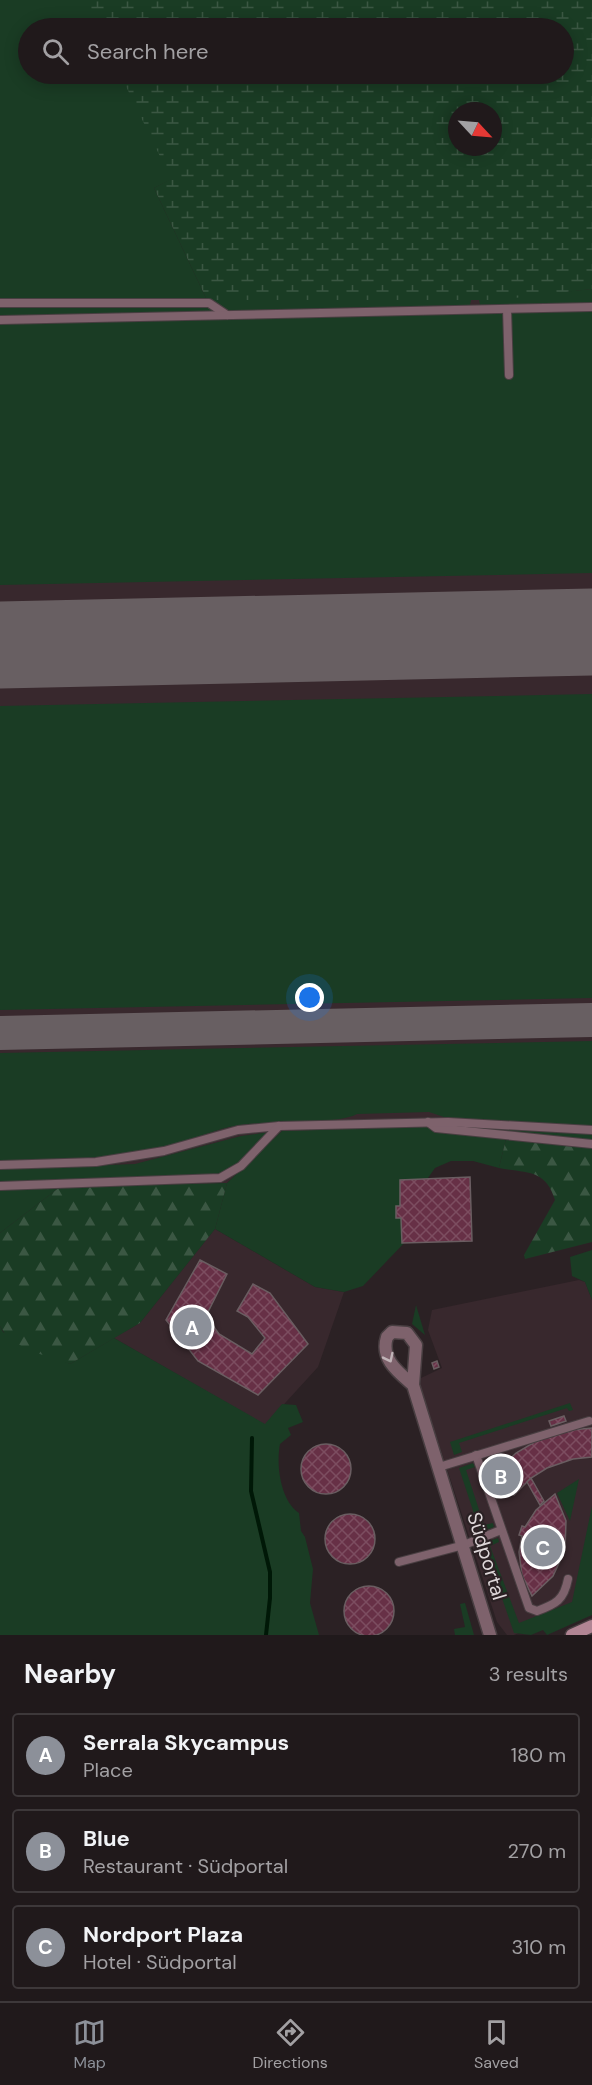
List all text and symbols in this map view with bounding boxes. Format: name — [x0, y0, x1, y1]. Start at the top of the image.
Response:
search box — [18, 18, 574, 84]
icon: search — [39, 35, 72, 68]
text: Search here — [87, 37, 208, 66]
north arrow — [448, 102, 502, 156]
your location — [295, 983, 324, 1012]
pin: A — [172, 1304, 212, 1350]
one-way arrow — [382, 1352, 394, 1363]
pin: B — [482, 1454, 520, 1498]
street label: Südportal — [461, 1509, 513, 1603]
pin: C — [524, 1524, 562, 1570]
text: Nearby — [24, 1657, 116, 1691]
text: 3 results — [489, 1661, 568, 1687]
text: Serrala Skycampus — [83, 1728, 289, 1757]
text: A — [38, 1742, 53, 1768]
text: 180 m — [511, 1742, 566, 1768]
text: Place — [83, 1757, 133, 1783]
text: Blue — [83, 1824, 130, 1853]
text: B — [39, 1838, 52, 1864]
text: 270 m — [508, 1838, 566, 1864]
text: Restaurant · Südportal — [83, 1853, 288, 1879]
text: Nordport Plaza — [83, 1920, 243, 1949]
text: C — [38, 1934, 53, 1960]
text: 310 m — [511, 1934, 566, 1960]
text: Hotel · Südportal — [83, 1949, 237, 1975]
tab: Map — [73, 2016, 106, 2073]
tab: Directions — [252, 2016, 328, 2073]
tab: Saved — [474, 2016, 519, 2073]

